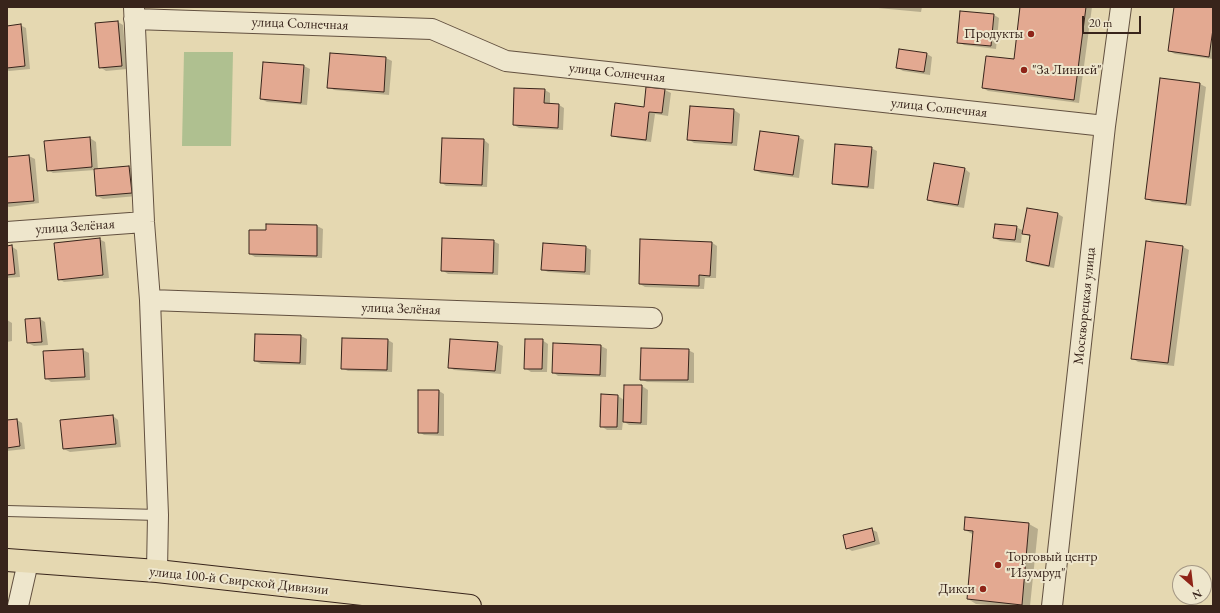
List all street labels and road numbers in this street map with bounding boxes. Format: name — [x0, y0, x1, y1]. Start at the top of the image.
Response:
street label: улица Солнечная — [251, 14, 349, 34]
street label: улица Солнечная — [568, 60, 666, 86]
street label: улица Солнечная — [890, 95, 988, 121]
street label: улица Зелёная — [35, 216, 115, 238]
street label: Москворецкая улица — [1070, 246, 1100, 366]
street label: улица Зелёная — [361, 299, 441, 319]
street label: улица 100-й Свирской Дивизии — [149, 563, 329, 599]

